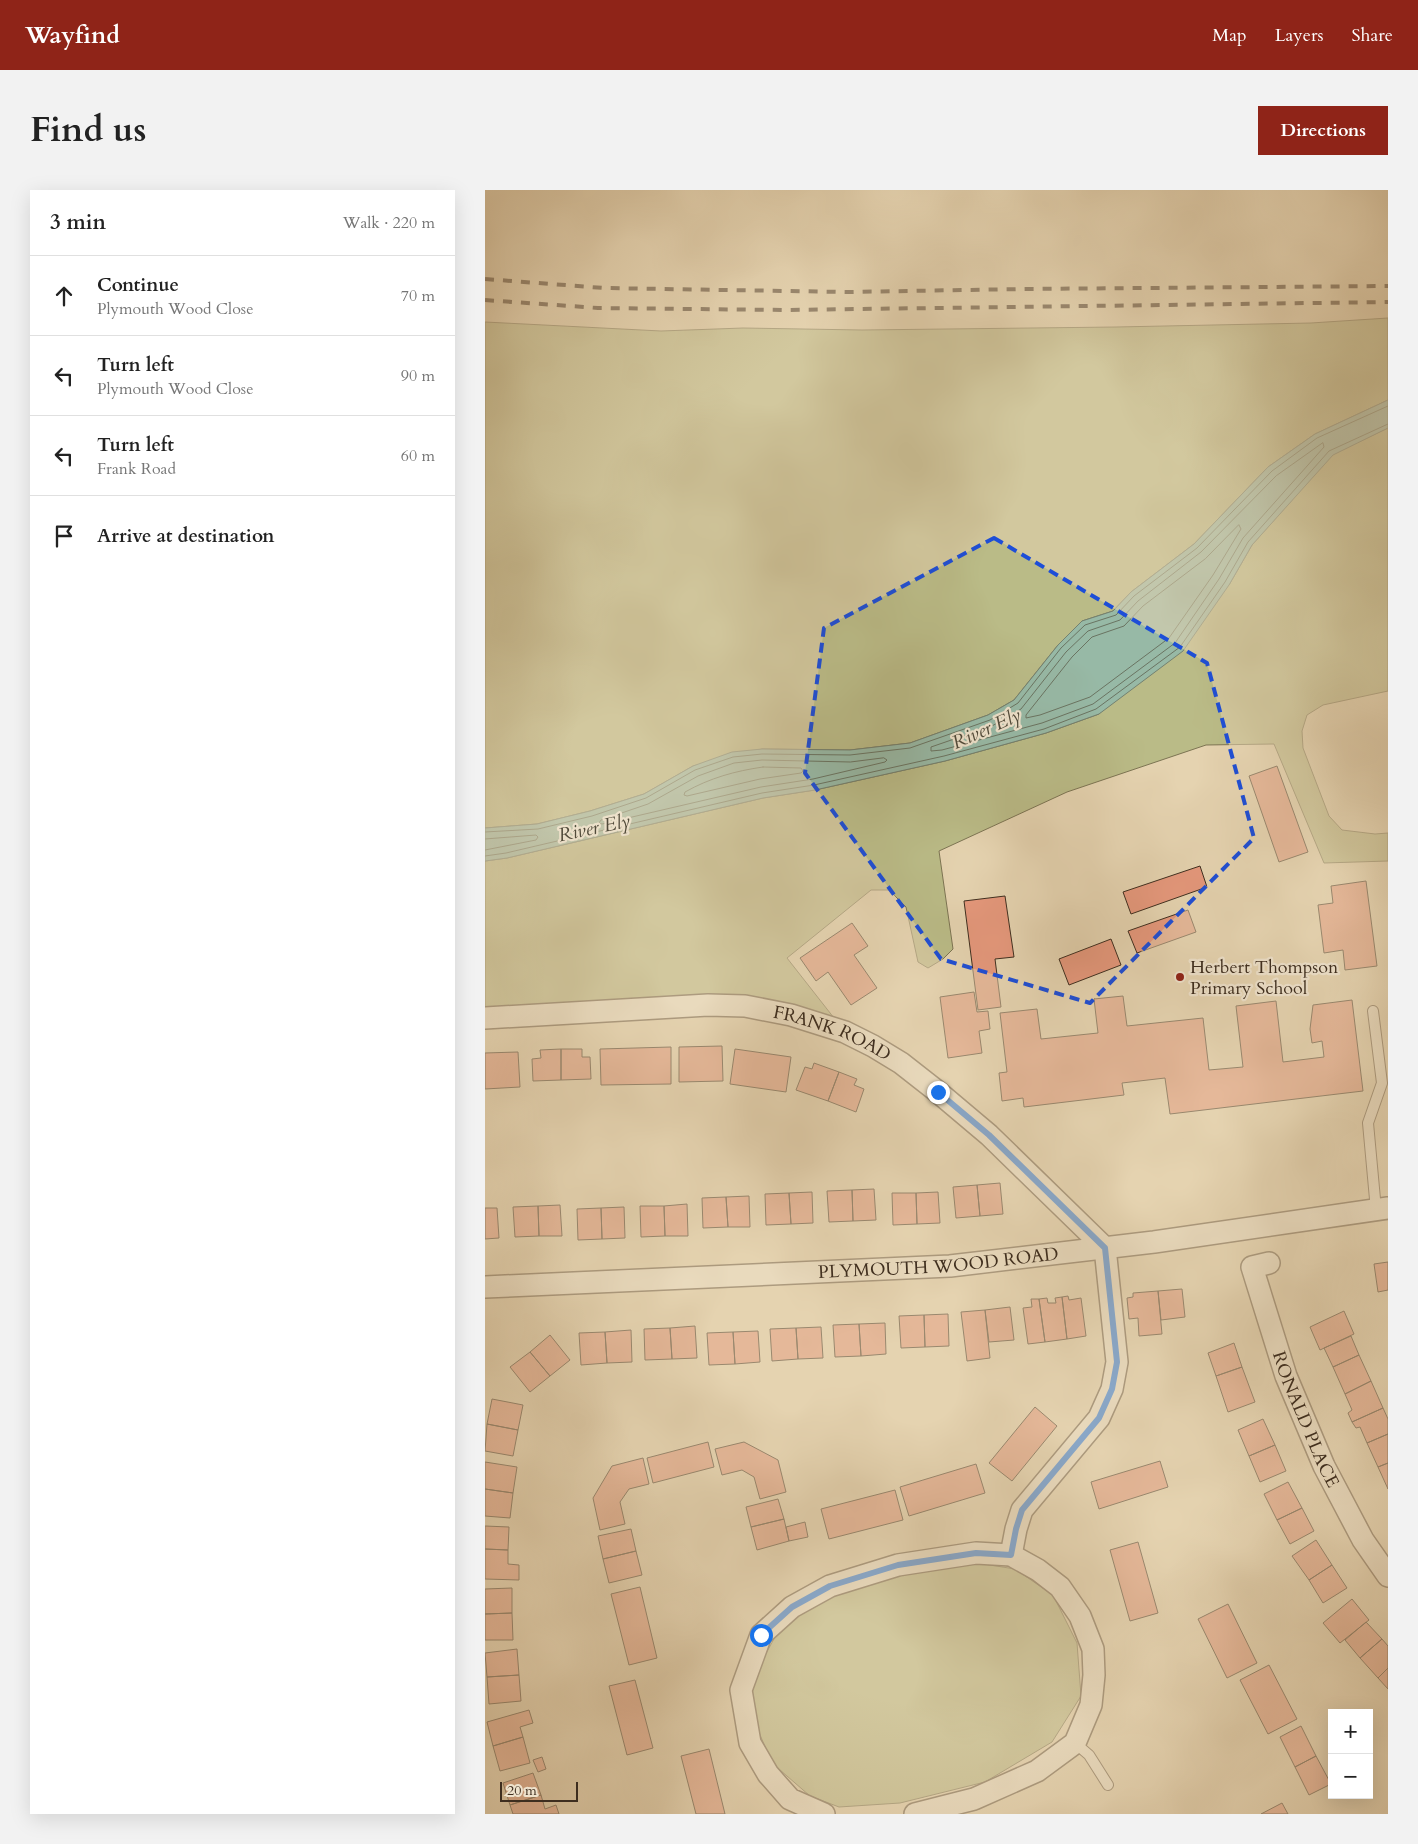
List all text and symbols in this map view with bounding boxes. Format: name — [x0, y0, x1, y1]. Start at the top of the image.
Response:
text: Wayfind — [25, 19, 120, 52]
text: Map — [1212, 23, 1247, 48]
text: Layers — [1275, 23, 1324, 48]
text: Share — [1352, 23, 1393, 48]
text: Find us — [30, 106, 146, 154]
button: Directions — [1258, 106, 1388, 155]
text: 3 min — [50, 208, 106, 237]
text: Walk · 220 m — [343, 212, 435, 234]
text: Continue — [97, 272, 179, 298]
icon: ahead — [50, 282, 78, 310]
text: 70 m — [401, 285, 435, 307]
text: Plymouth Wood Close — [97, 298, 253, 320]
text: Turn left — [97, 352, 174, 378]
icon: left — [50, 362, 78, 390]
text: 90 m — [401, 365, 435, 387]
text: Plymouth Wood Close — [97, 378, 253, 400]
text: Turn left — [97, 432, 174, 458]
icon: left — [50, 442, 78, 470]
text: 60 m — [401, 445, 435, 467]
text: Frank Road — [97, 458, 176, 480]
icon: arrive — [50, 522, 78, 550]
text: Arrive at destination — [97, 523, 274, 549]
water label: River Ely — [948, 702, 1025, 756]
water label: River Ely — [556, 808, 633, 848]
place label: Herbert Thompson Primary School — [1190, 955, 1339, 1001]
marker: Herbert Thompson Primary School — [1174, 971, 1186, 983]
street label: FRANK ROAD — [771, 1000, 896, 1067]
route end — [927, 1081, 950, 1104]
street label: PLYMOUTH WOOD ROAD — [817, 1241, 1060, 1285]
street label: RONALD PLACE — [1266, 1348, 1345, 1492]
route start — [750, 1624, 773, 1647]
map controls — [1328, 1709, 1373, 1799]
button: + — [1328, 1709, 1373, 1754]
button: − — [1328, 1754, 1373, 1799]
scale bar — [500, 1779, 577, 1802]
text: 20 m — [507, 1781, 537, 1800]

